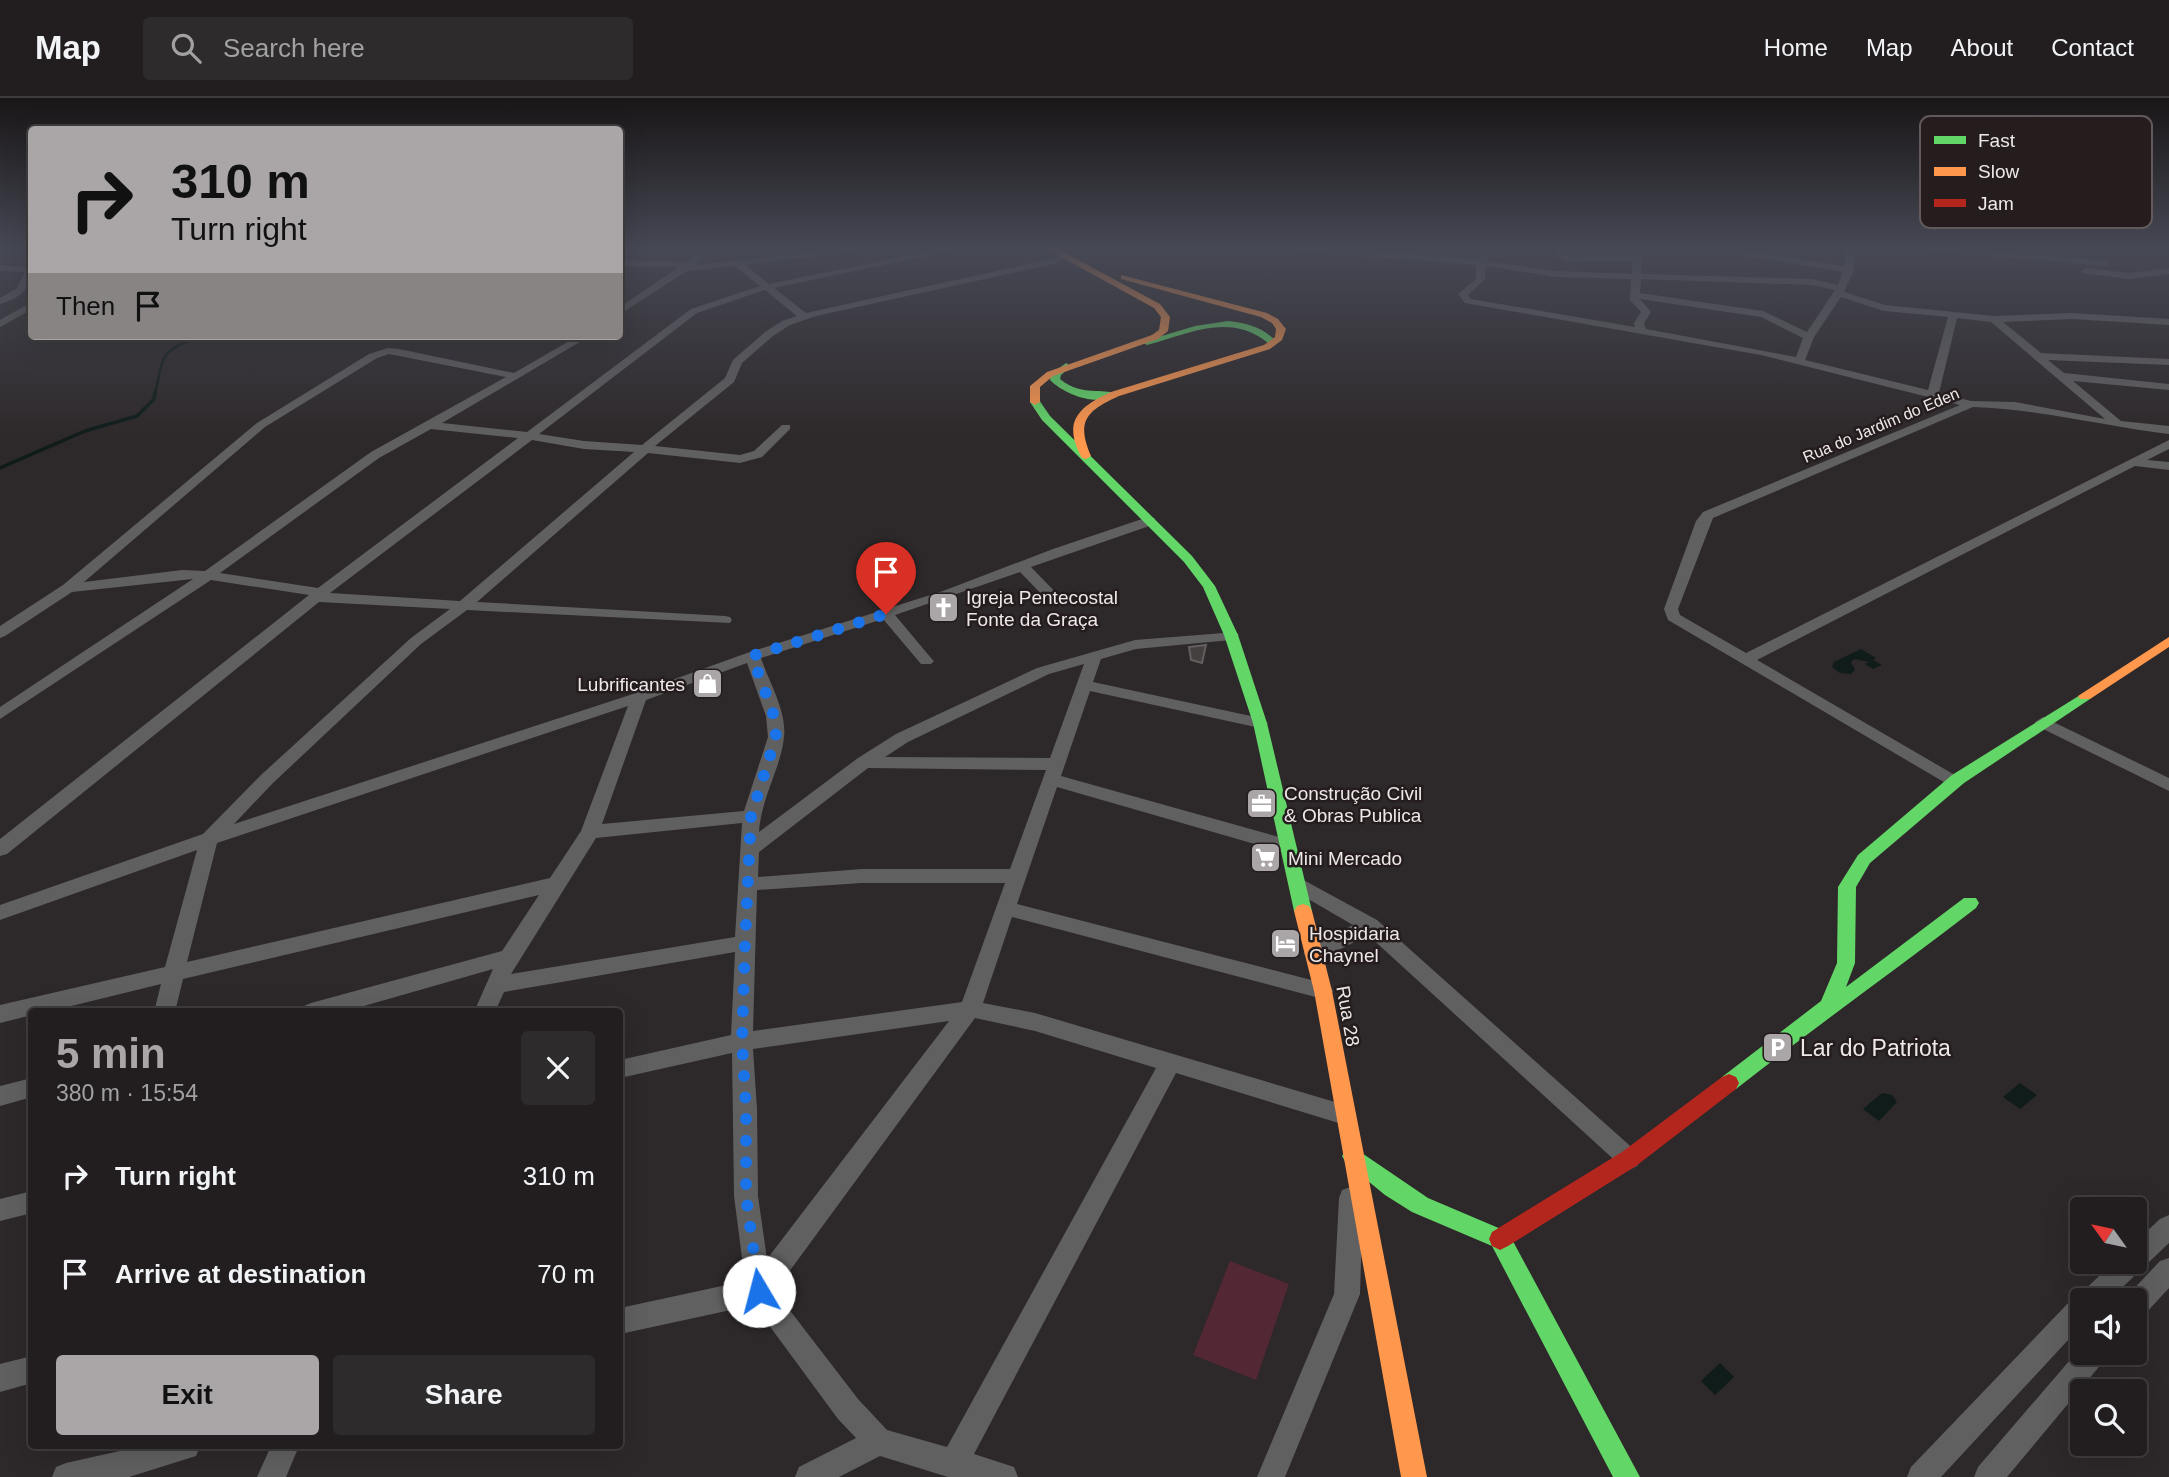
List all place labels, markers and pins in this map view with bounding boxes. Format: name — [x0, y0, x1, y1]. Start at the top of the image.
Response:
pin — [856, 542, 916, 614]
place label: Igreja Pentecostal Fonte da Graça — [966, 587, 1118, 630]
church icon: Igreja Pentecostal Fonte da Graça — [926, 591, 960, 625]
shop icon: Lubrificantes — [691, 667, 725, 701]
place label: Lubrificantes — [577, 674, 685, 695]
place label: Construção Civil & Obras Publica — [1284, 783, 1422, 826]
office icon: Construção Civil & Obras Publica — [1244, 787, 1278, 821]
supermarket icon: Mini Mercado — [1248, 841, 1282, 875]
place label: Mini Mercado — [1288, 848, 1402, 869]
place label: Hospidaria Chaynel — [1309, 923, 1400, 966]
hotel icon: Hospidaria Chaynel — [1269, 927, 1303, 961]
parking icon: Lar do Patriota — [1760, 1031, 1794, 1065]
place label: Lar do Patriota — [1800, 1035, 1951, 1061]

